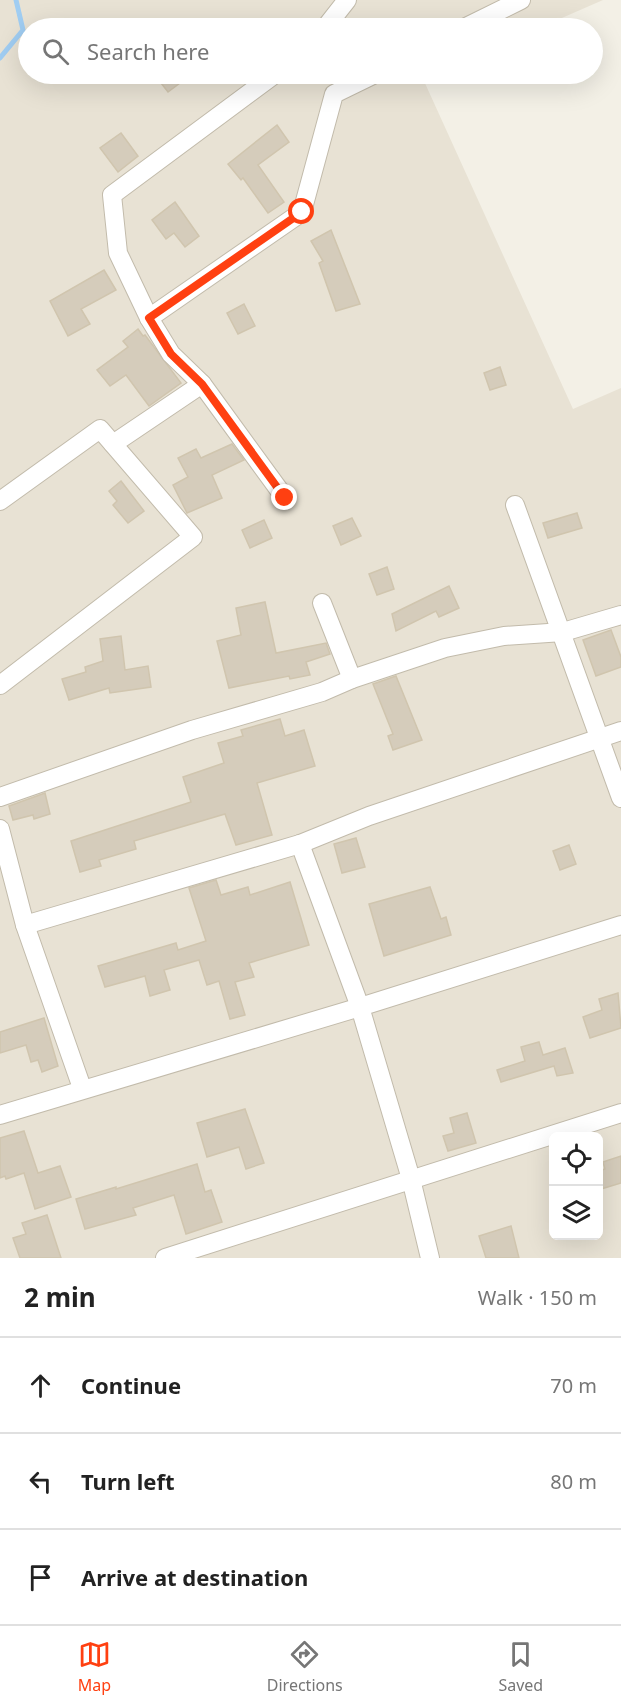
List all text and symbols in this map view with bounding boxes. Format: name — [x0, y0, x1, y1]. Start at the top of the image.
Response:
search box — [18, 18, 603, 84]
icon: search — [39, 35, 72, 68]
text: Search here — [87, 36, 209, 66]
route start — [288, 198, 314, 224]
route end — [271, 484, 297, 510]
map controls — [549, 1132, 603, 1240]
button: locate — [549, 1132, 603, 1186]
button: layers — [549, 1186, 603, 1240]
text: 2 min — [24, 1279, 96, 1315]
text: Walk · 150 m — [478, 1284, 597, 1311]
icon: ahead — [24, 1369, 57, 1402]
text: Continue — [81, 1370, 181, 1400]
text: 70 m — [550, 1372, 597, 1399]
icon: left — [24, 1465, 57, 1498]
text: Turn left — [81, 1466, 175, 1496]
text: 80 m — [550, 1468, 597, 1495]
icon: arrive — [24, 1561, 57, 1594]
text: Arrive at destination — [81, 1562, 308, 1592]
tab: Map — [78, 1638, 111, 1696]
tab: Directions — [267, 1638, 343, 1696]
tab: Saved — [498, 1638, 543, 1696]

